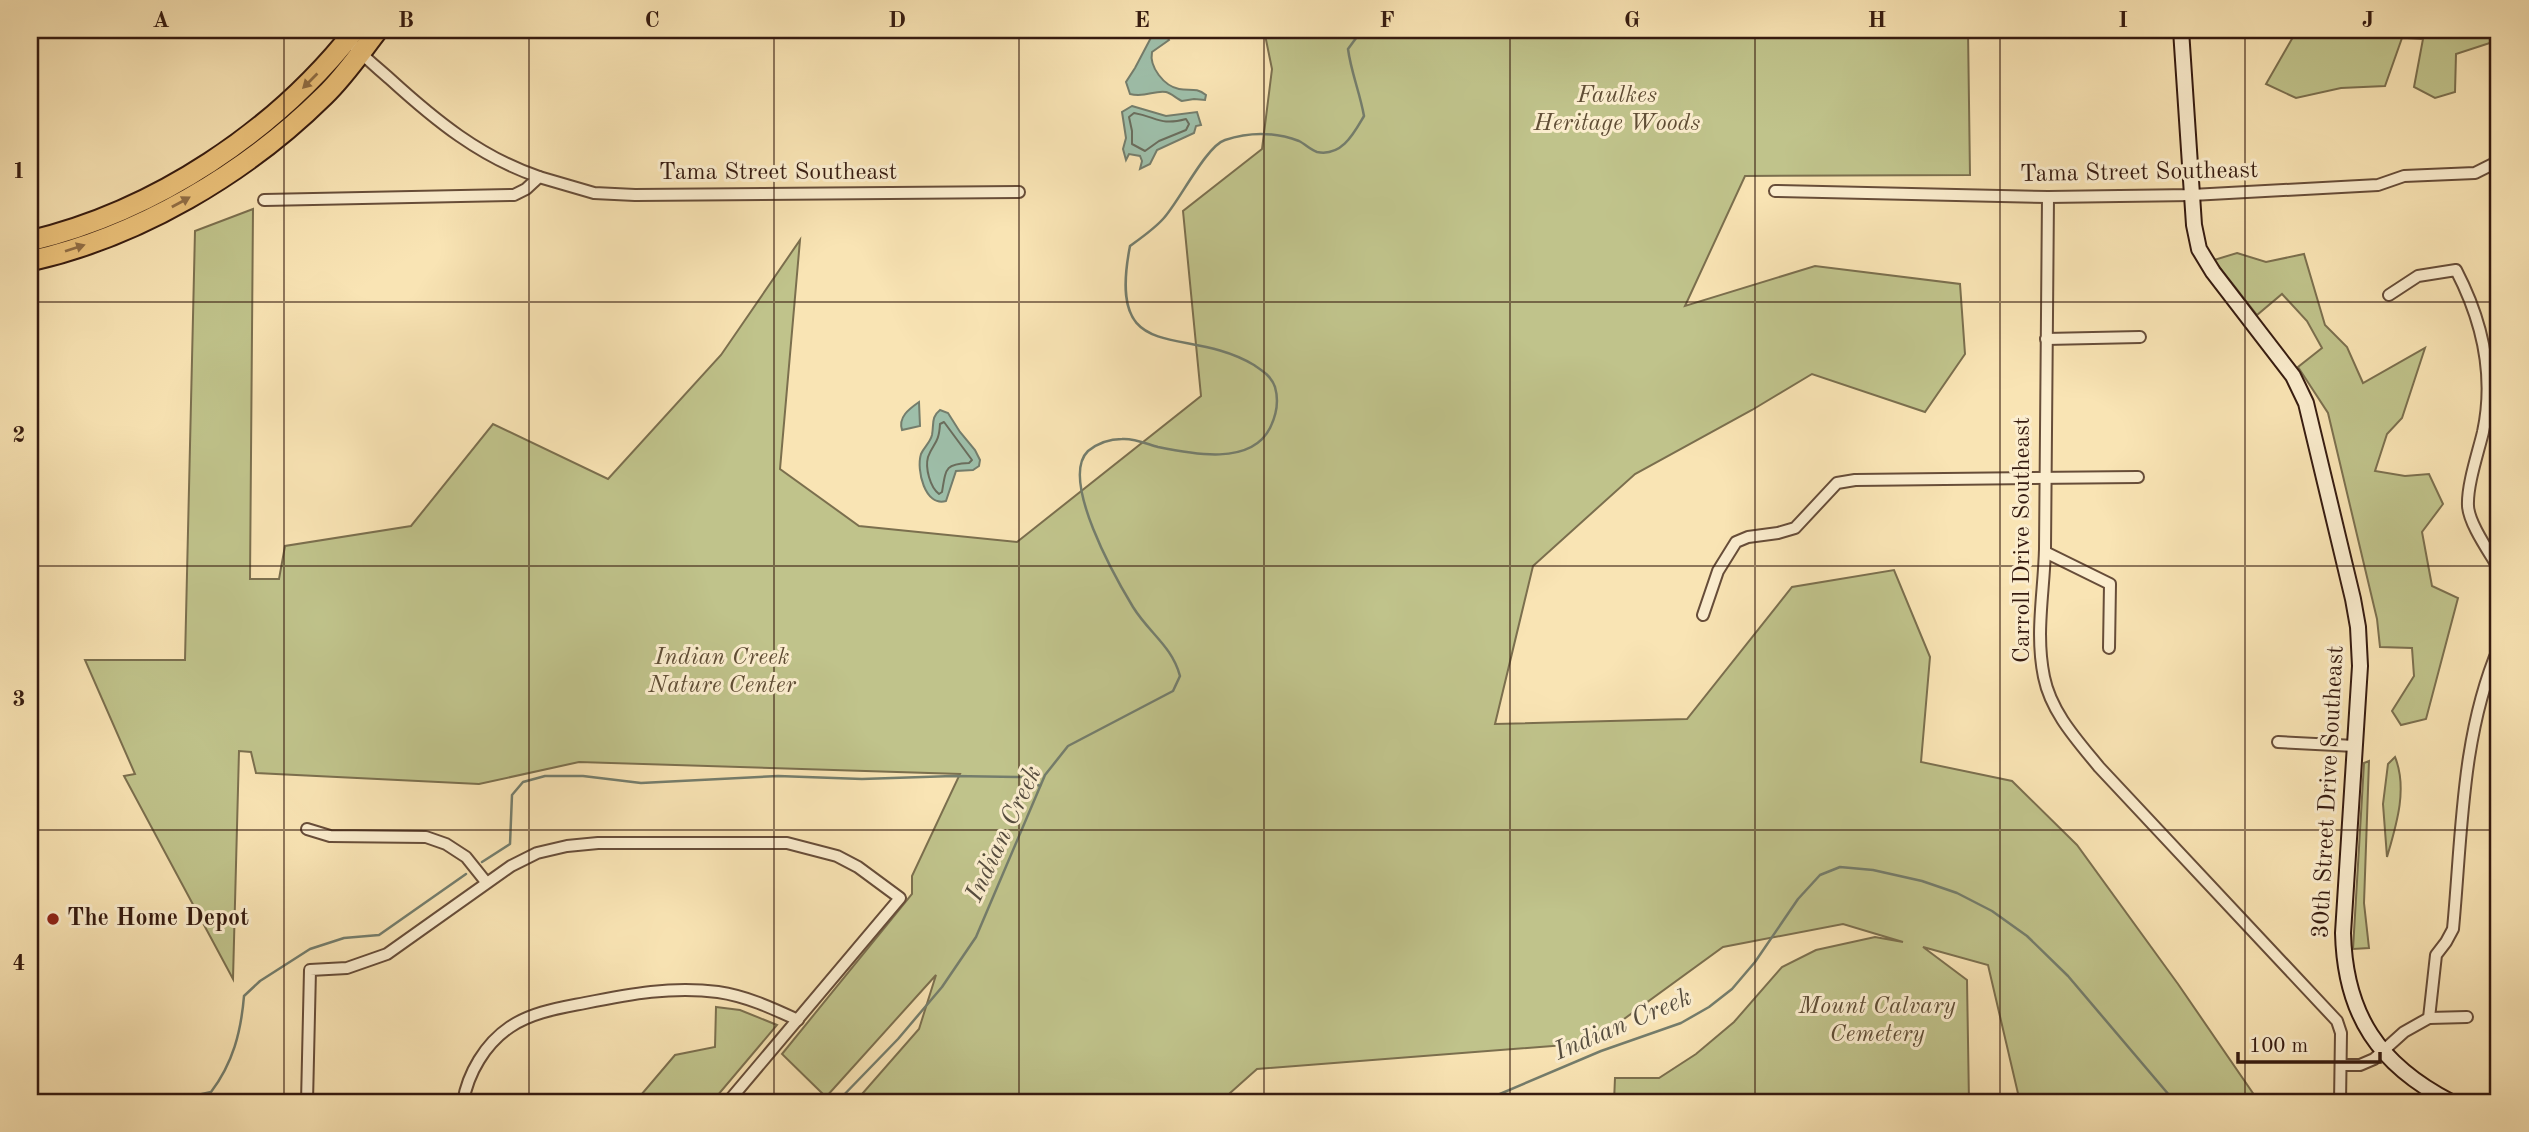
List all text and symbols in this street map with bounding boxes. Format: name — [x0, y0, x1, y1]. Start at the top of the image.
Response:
text: A — [152, 9, 170, 32]
text: B — [398, 9, 414, 32]
text: C — [644, 9, 660, 32]
text: D — [888, 9, 906, 32]
text: E — [1134, 9, 1150, 32]
text: F — [1379, 9, 1395, 32]
text: G — [1624, 9, 1640, 32]
text: H — [1868, 9, 1886, 32]
text: I — [2118, 9, 2128, 32]
text: J — [2362, 9, 2374, 32]
one-way arrow — [302, 73, 319, 89]
park label: Faulkes Heritage Woods — [1533, 84, 1700, 136]
street label: Tama Street Southeast — [2020, 159, 2258, 187]
text: 1 — [12, 160, 26, 183]
street label: Tama Street Southeast — [659, 161, 897, 185]
one-way arrow — [171, 196, 191, 208]
one-way arrow — [65, 242, 86, 253]
street label: Carroll Drive Southeast — [2011, 417, 2035, 663]
text: 2 — [12, 424, 26, 447]
street label: 30th Street Drive Southeast — [2309, 645, 2349, 939]
park label: Indian Creek Nature Center — [647, 646, 796, 698]
text: 3 — [12, 688, 26, 711]
water label: Indian Creek — [961, 762, 1047, 907]
place label: The Home Depot — [67, 907, 249, 931]
marker: The Home Depot — [45, 911, 61, 927]
text: 4 — [12, 952, 26, 975]
water label: Indian Creek — [1550, 984, 1695, 1066]
park label: Mount Calvary Cemetery — [1797, 995, 1956, 1047]
scale bar — [2238, 1020, 2380, 1064]
text: 100 m — [2249, 1036, 2308, 1057]

